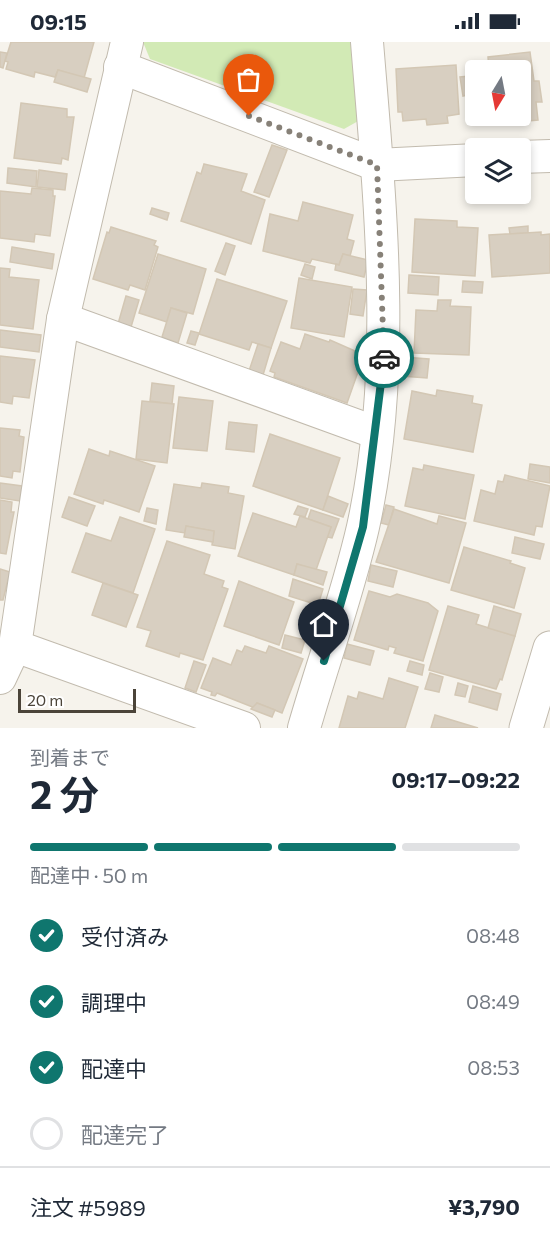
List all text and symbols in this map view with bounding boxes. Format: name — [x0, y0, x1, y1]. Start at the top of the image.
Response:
text: 09:15 — [30, 8, 87, 35]
pin — [223, 54, 274, 116]
north arrow — [465, 60, 531, 126]
map controls — [465, 60, 531, 204]
icon: bag — [232, 63, 265, 96]
button: layers — [465, 138, 531, 204]
courier — [354, 328, 414, 388]
icon: car — [368, 342, 401, 375]
pin — [298, 599, 349, 661]
icon: home — [307, 608, 340, 641]
scale bar — [18, 686, 136, 714]
text: 20 m — [27, 690, 63, 709]
text: 到着まで — [30, 745, 110, 769]
text: 09:17–09:22 — [391, 766, 520, 793]
text: 2 分 — [30, 769, 99, 817]
text: 配達中 · 50 m — [30, 863, 148, 887]
icon: check — [30, 919, 63, 952]
text: 受付済み — [81, 923, 169, 950]
text: 08:48 — [466, 923, 520, 947]
icon: check — [30, 985, 63, 1018]
text: 調理中 — [81, 989, 147, 1016]
text: 08:49 — [466, 989, 520, 1013]
icon: check — [30, 1051, 63, 1084]
text: 配達中 — [81, 1055, 147, 1082]
text: 08:53 — [467, 1055, 520, 1079]
text: 配達完了 — [81, 1121, 169, 1148]
text: ¥3,790 — [448, 1193, 520, 1220]
text: 注文 #5989 — [30, 1194, 146, 1221]

